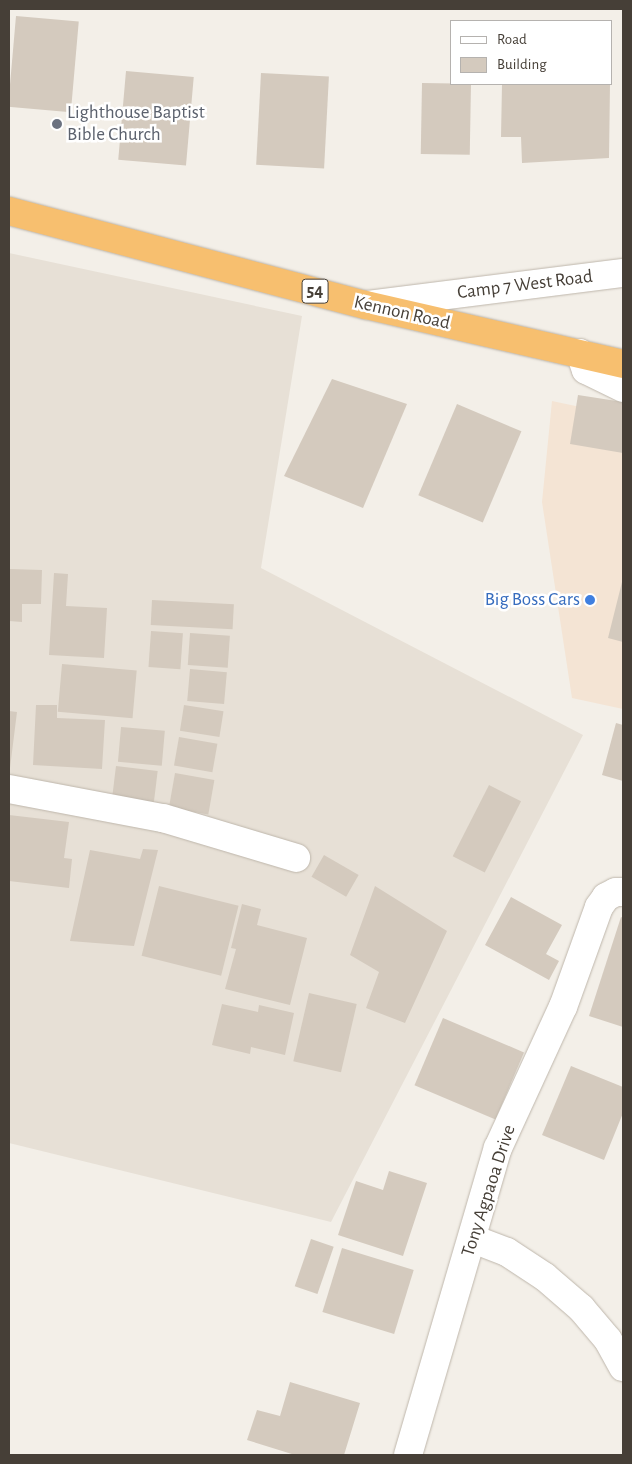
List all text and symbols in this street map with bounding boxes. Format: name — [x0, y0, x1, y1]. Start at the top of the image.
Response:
legend — [450, 20, 612, 85]
text: Road — [497, 32, 527, 47]
text: Building — [497, 57, 547, 72]
place label: Lighthouse Baptist Bible Church — [67, 102, 205, 146]
marker: Lighthouse Baptist Bible Church — [51, 118, 63, 130]
street label: Camp 7 West Road — [456, 265, 594, 305]
road number: 54 — [301, 276, 329, 306]
street label: Kennon Road — [352, 291, 452, 335]
place label: Big Boss Cars — [485, 589, 580, 611]
marker: Big Boss Cars — [584, 594, 596, 606]
street label: Tony Agpaoa Drive — [457, 1122, 521, 1260]

